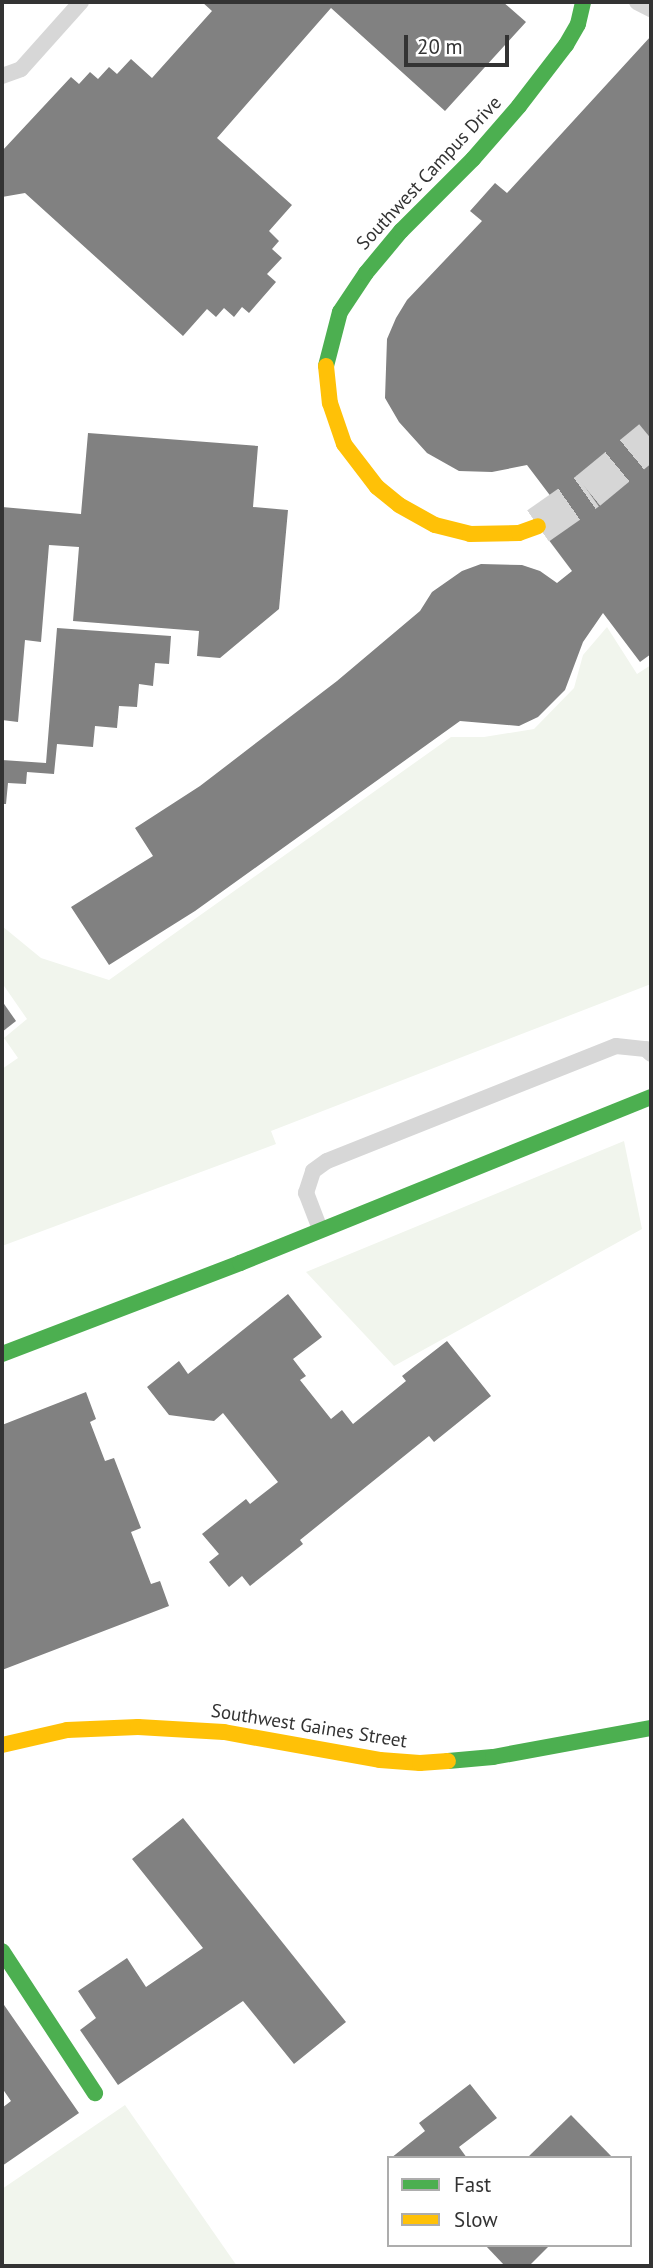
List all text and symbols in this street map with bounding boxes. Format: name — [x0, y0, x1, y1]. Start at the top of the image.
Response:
scale bar — [408, 21, 513, 65]
text: 20 m — [417, 33, 463, 60]
street label: Southwest Campus Drive — [352, 91, 506, 255]
street label: Southwest Gaines Street — [209, 1699, 409, 1753]
legend — [387, 2156, 632, 2247]
text: Fast — [454, 2171, 491, 2198]
text: Slow — [454, 2206, 498, 2233]

